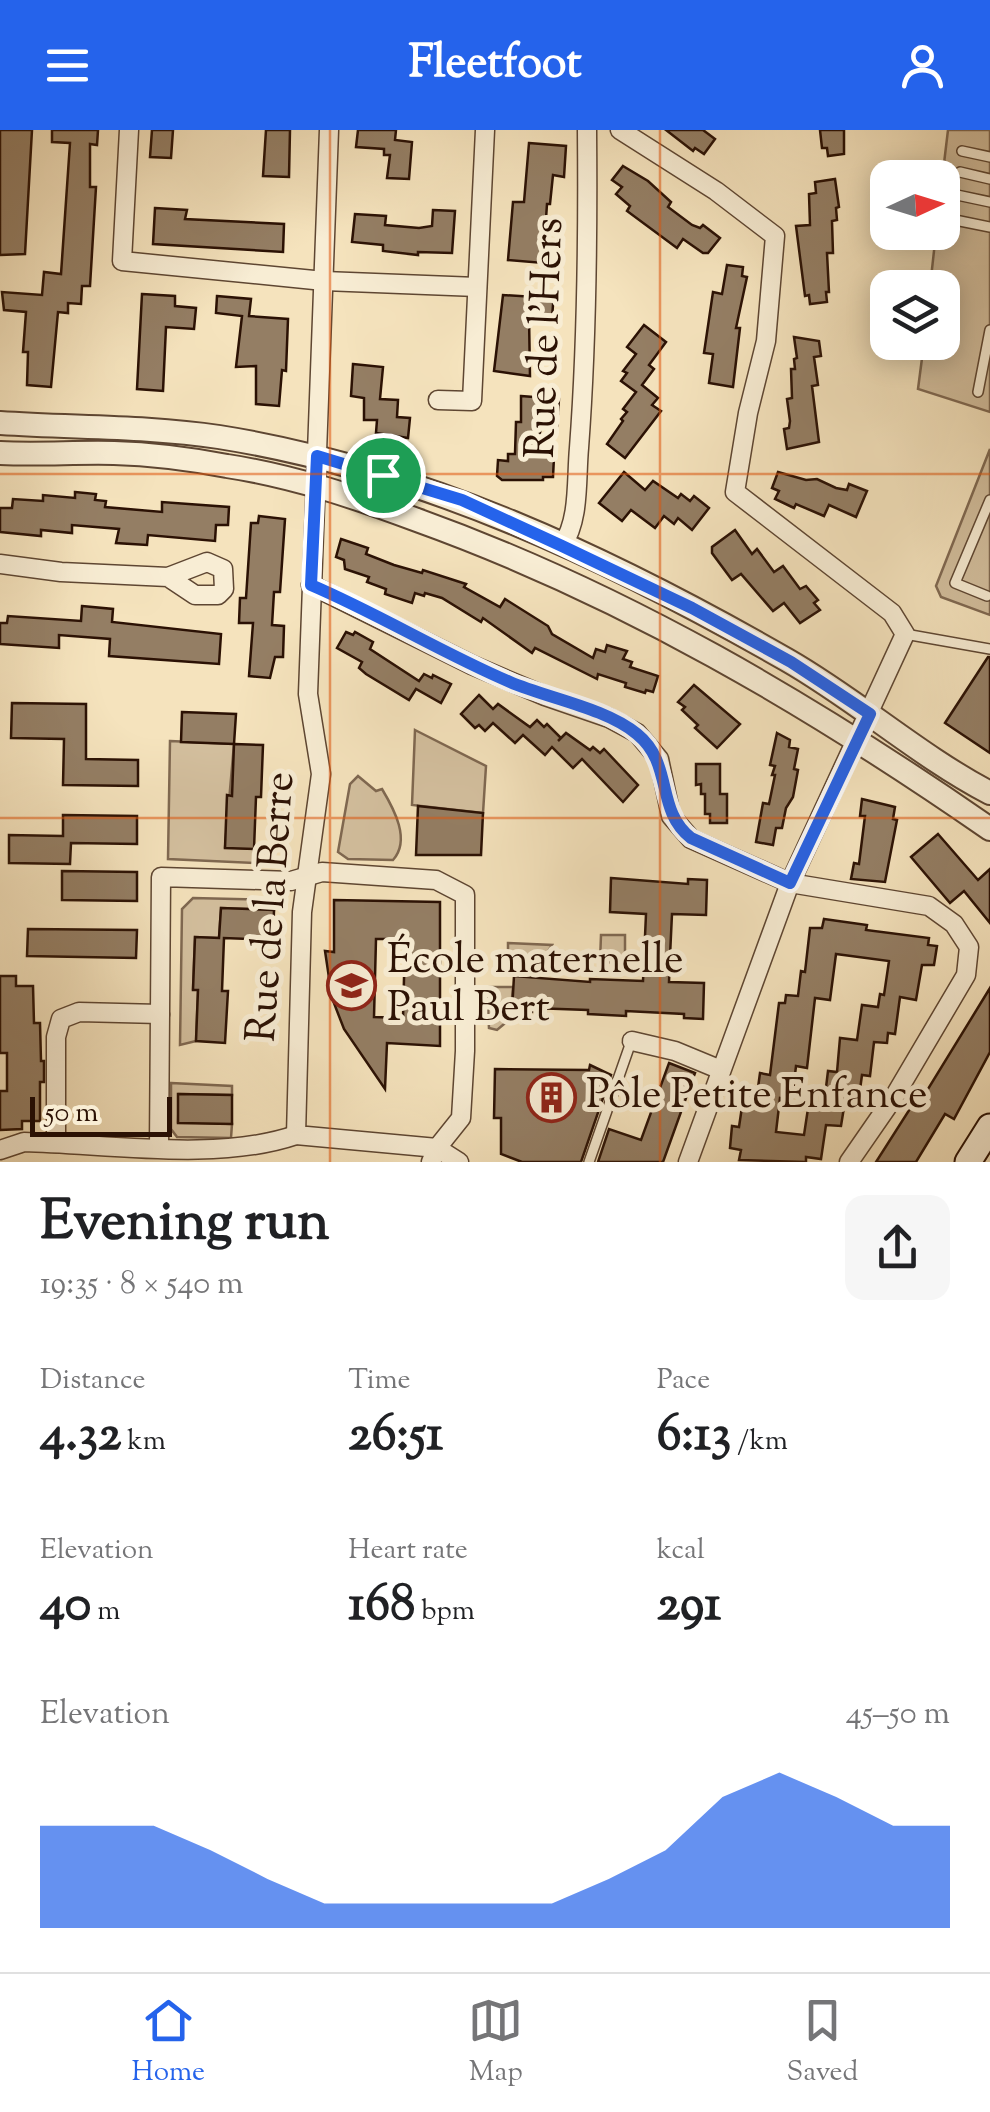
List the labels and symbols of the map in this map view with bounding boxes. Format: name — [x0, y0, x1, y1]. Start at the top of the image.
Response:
north arrow — [870, 160, 960, 250]
street label: Rue de l'Hers — [513, 217, 581, 459]
pin — [341, 433, 426, 518]
street label: Rue de la Berre — [234, 770, 312, 1044]
place label: École maternelle Paul Bert — [387, 932, 684, 1040]
school or university icon: École maternelle Paul Bert — [326, 960, 378, 1012]
place label: Pôle Petite Enfance — [586, 1067, 928, 1127]
building icon: Pôle Petite Enfance — [525, 1071, 577, 1123]
scale bar — [30, 1092, 172, 1136]

